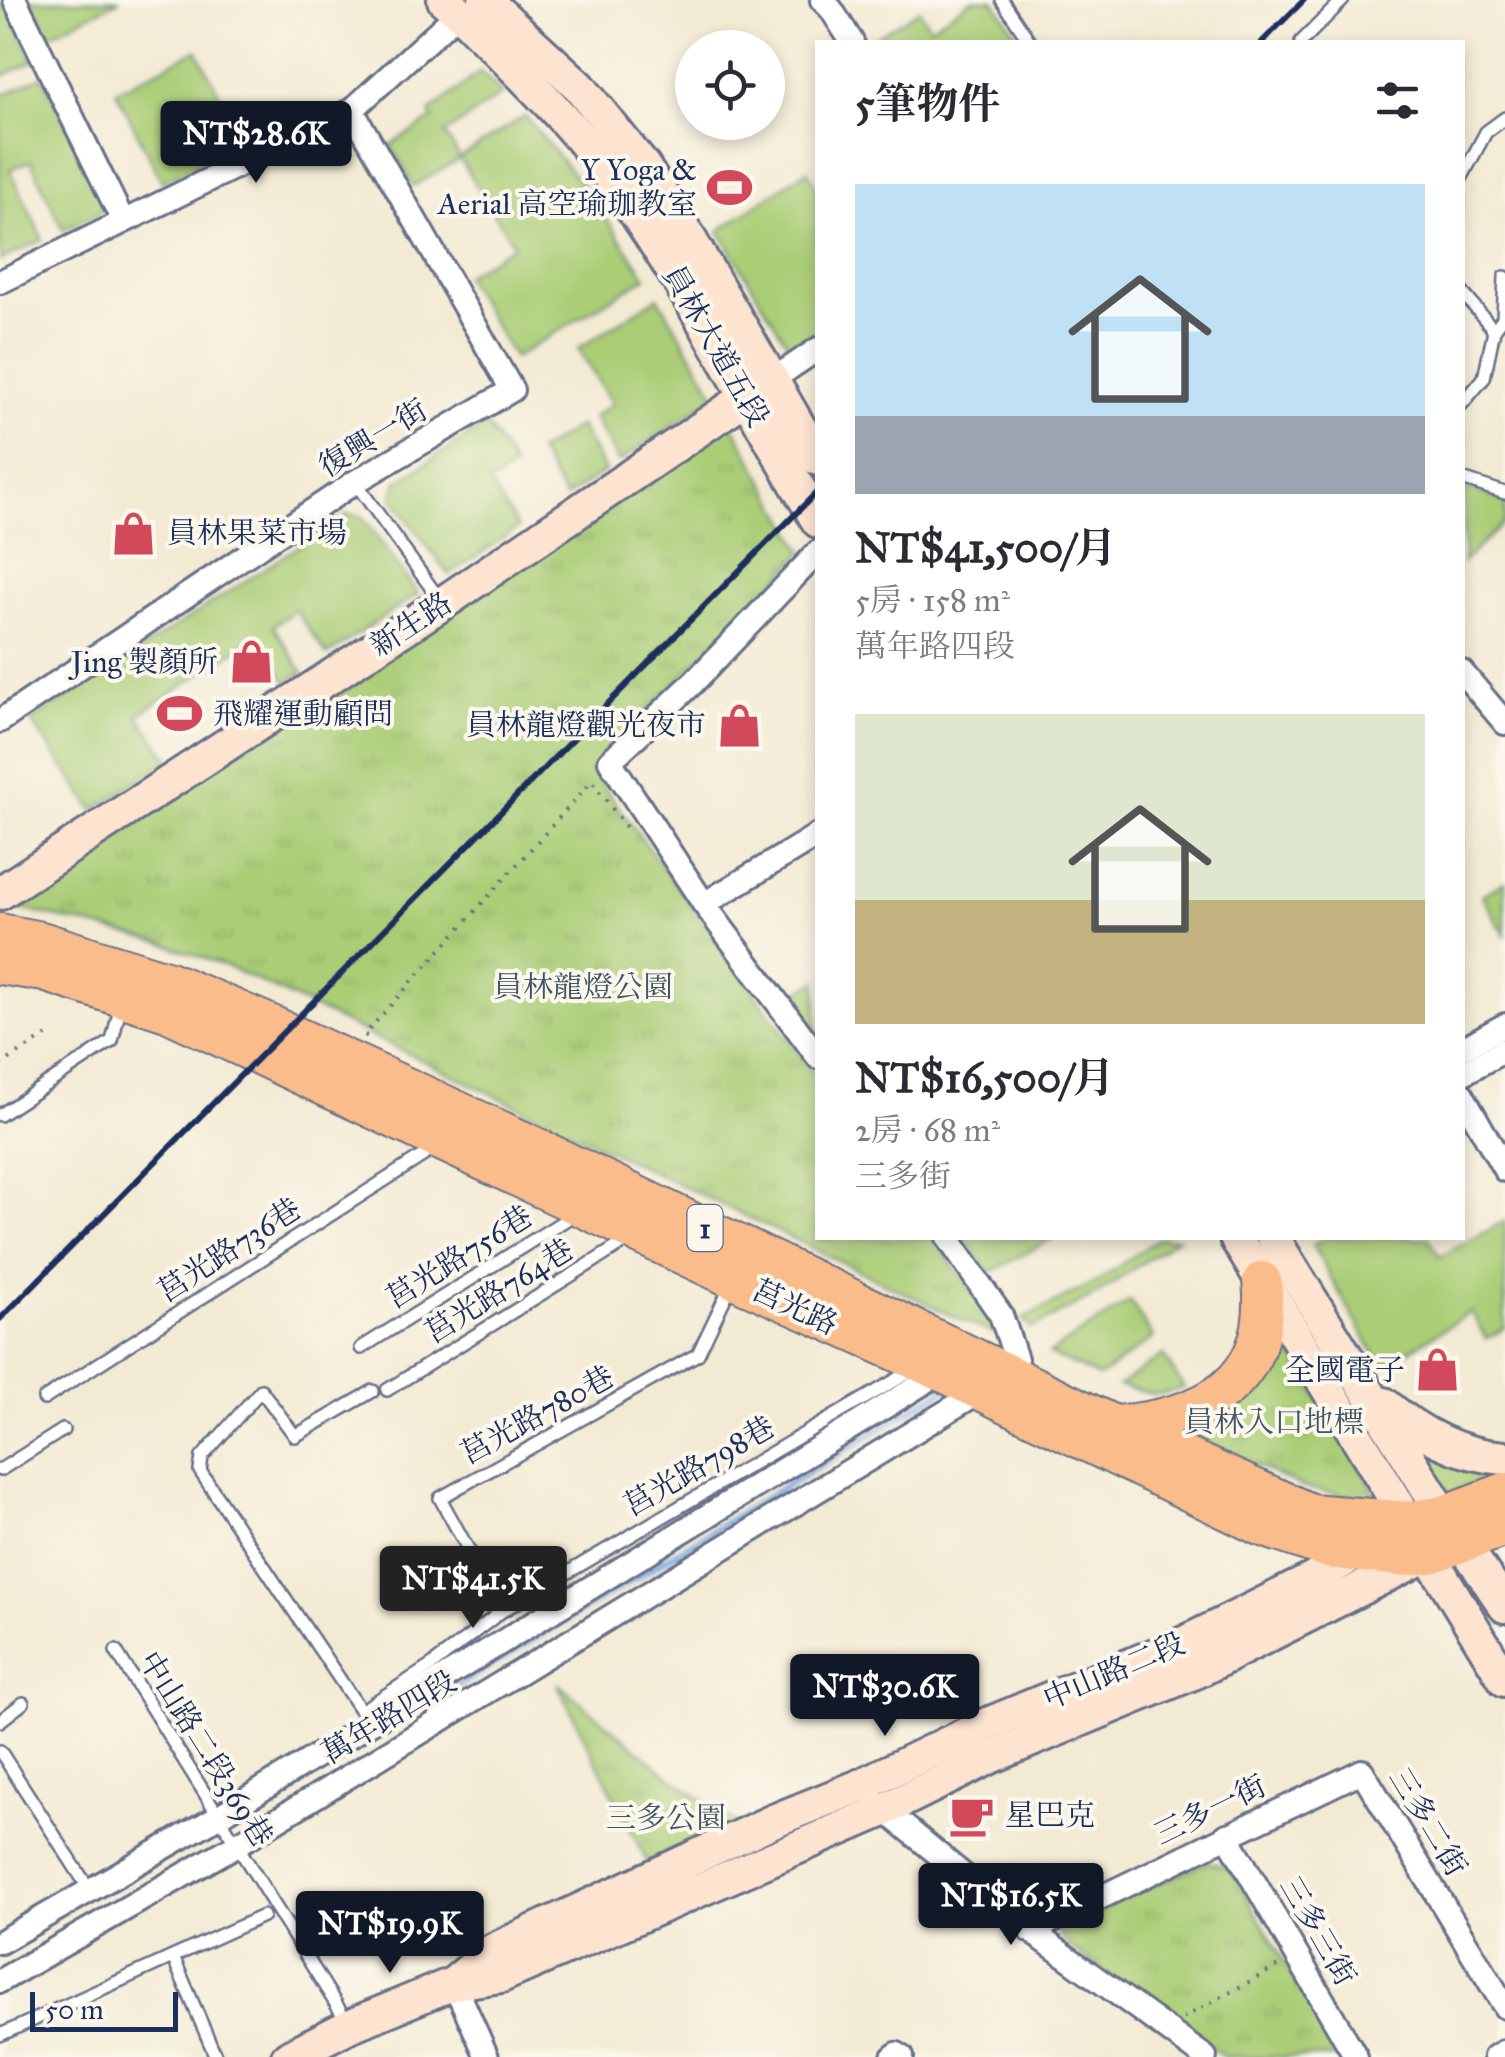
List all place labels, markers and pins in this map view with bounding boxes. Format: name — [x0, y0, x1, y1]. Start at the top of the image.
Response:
pin: NT$28.6K — [153, 101, 359, 186]
place label: Y Yoga & Aerial 高空瑜珈教室 — [436, 152, 697, 222]
sports icon: Y Yoga & Aerial 高空瑜珈教室 — [706, 163, 754, 211]
shop icon: 員林果菜市場 — [110, 509, 158, 557]
place label: 員林果菜市場 — [167, 515, 347, 551]
shop icon: Jing 製顏所 — [227, 638, 275, 686]
place label: Jing 製顏所 — [68, 644, 218, 680]
sports icon: 飛耀運動顧問 — [156, 690, 204, 738]
place label: 飛耀運動顧問 — [213, 696, 393, 732]
shop icon: 員林龍燈觀光夜市 — [715, 701, 763, 749]
place label: 員林龍燈觀光夜市 — [466, 707, 706, 743]
shop icon: 全國電子 — [1414, 1346, 1462, 1394]
place label: 全國電子 — [1285, 1352, 1405, 1388]
pin: NT$41.5K — [370, 1546, 576, 1631]
pin: NT$30.6K — [782, 1654, 988, 1739]
cafe icon: 星巴克 — [948, 1791, 996, 1839]
place label: 星巴克 — [1005, 1797, 1095, 1833]
pin: NT$16.5K — [908, 1863, 1114, 1948]
pin: NT$19.9K — [287, 1891, 493, 1976]

